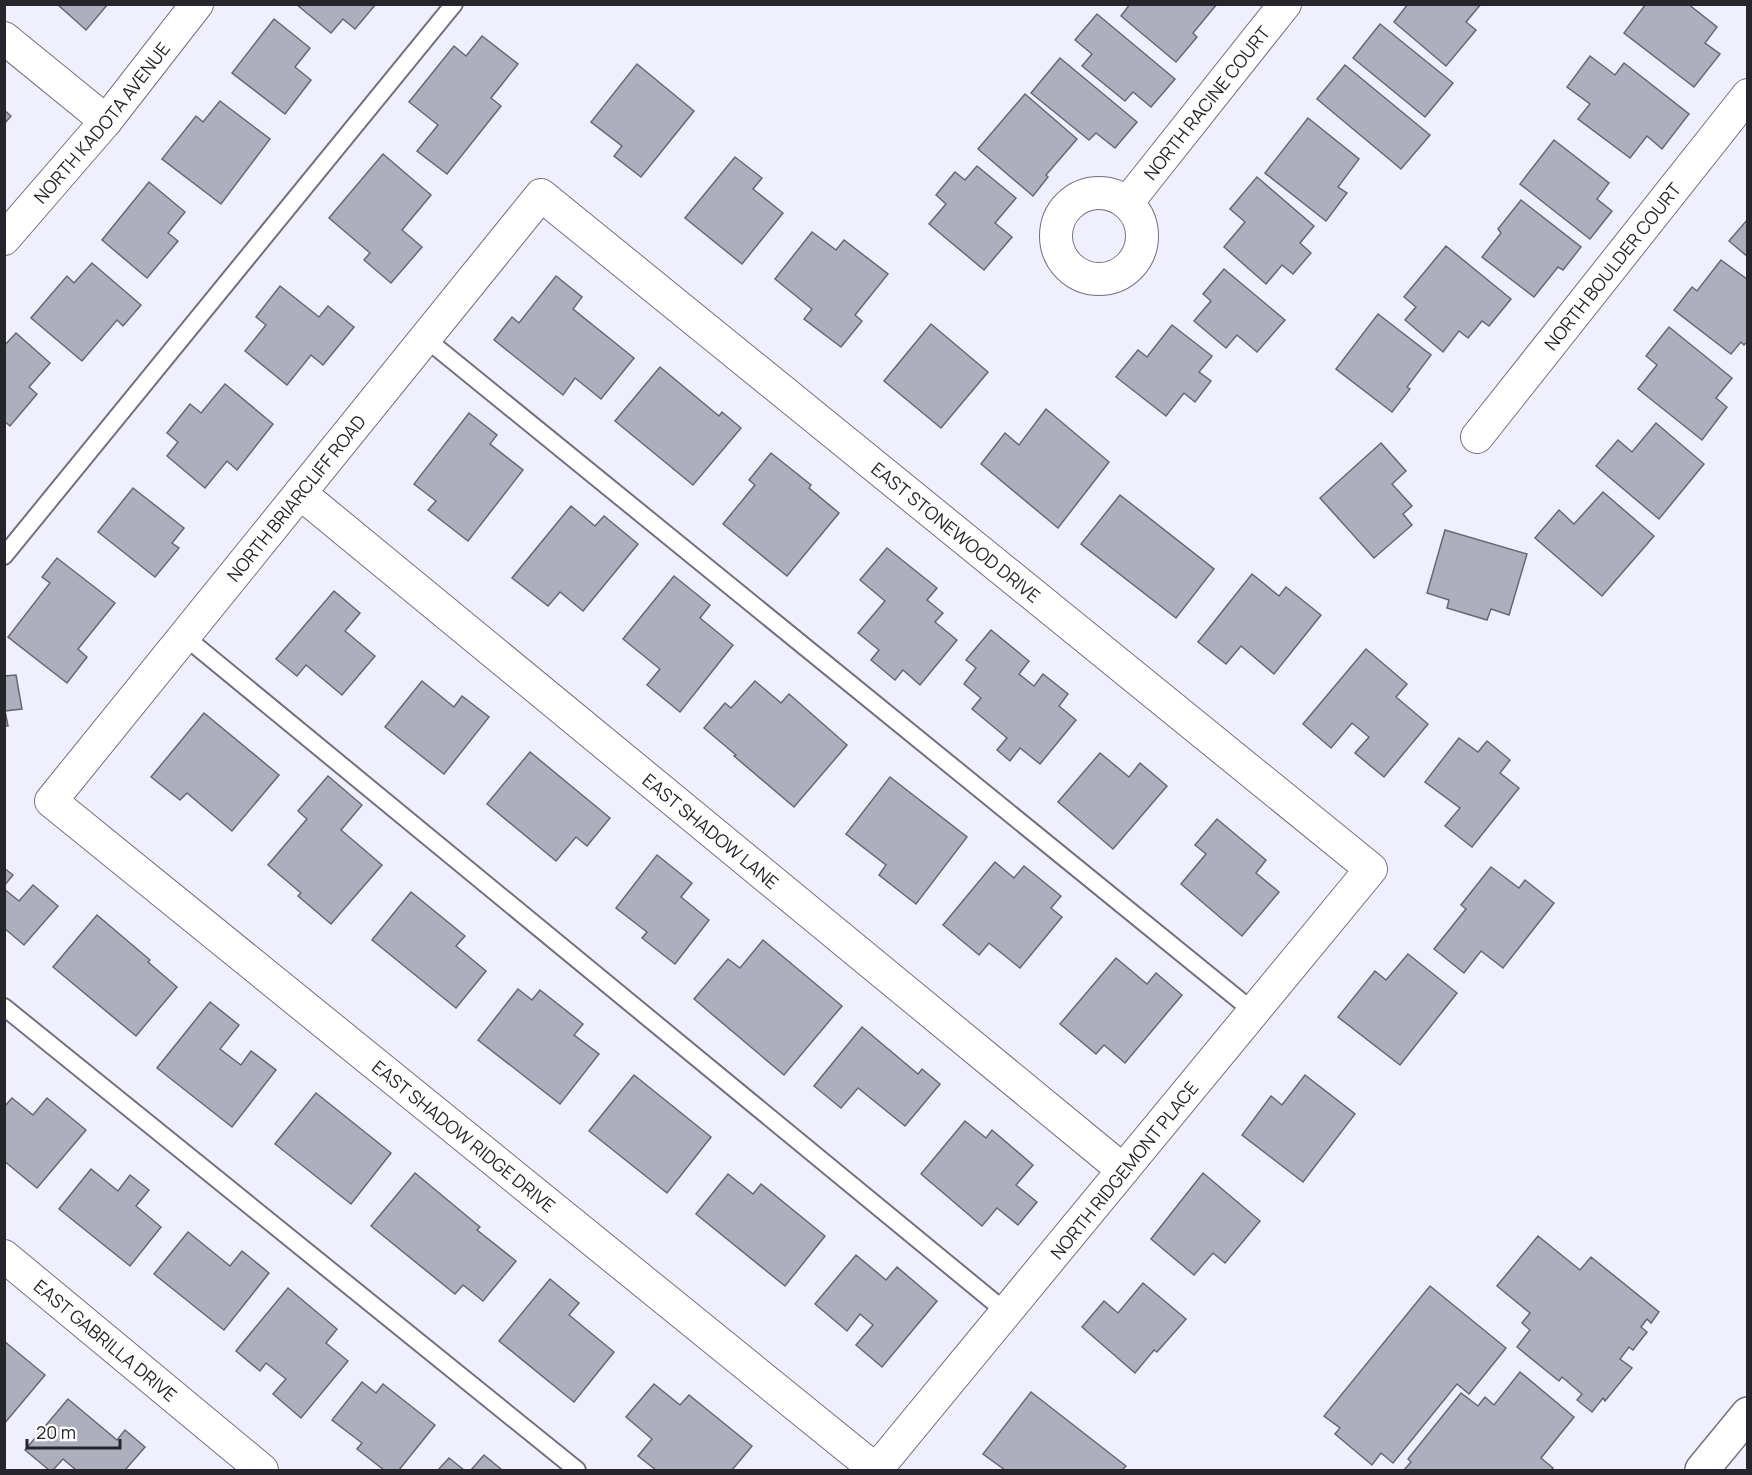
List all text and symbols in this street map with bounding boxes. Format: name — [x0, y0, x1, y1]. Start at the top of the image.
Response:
street label: NORTH RACINE COURT — [1138, 21, 1275, 185]
street label: NORTH KADOTA AVENUE — [28, 37, 175, 208]
street label: NORTH BOULDER COURT — [1539, 177, 1686, 355]
street label: NORTH BRIARCLIFF ROAD — [221, 410, 371, 586]
street label: EAST STONEWOOD DRIVE — [867, 456, 1045, 608]
street label: EAST SHADOW LANE — [638, 768, 784, 894]
street label: EAST SHADOW RIDGE DRIVE — [367, 1055, 561, 1217]
street label: NORTH RIDGEMONT PLACE — [1045, 1076, 1203, 1264]
street label: EAST GABRILLA DRIVE — [29, 1274, 182, 1407]
scale bar — [27, 1412, 120, 1450]
text: 20 m — [36, 1420, 76, 1444]

